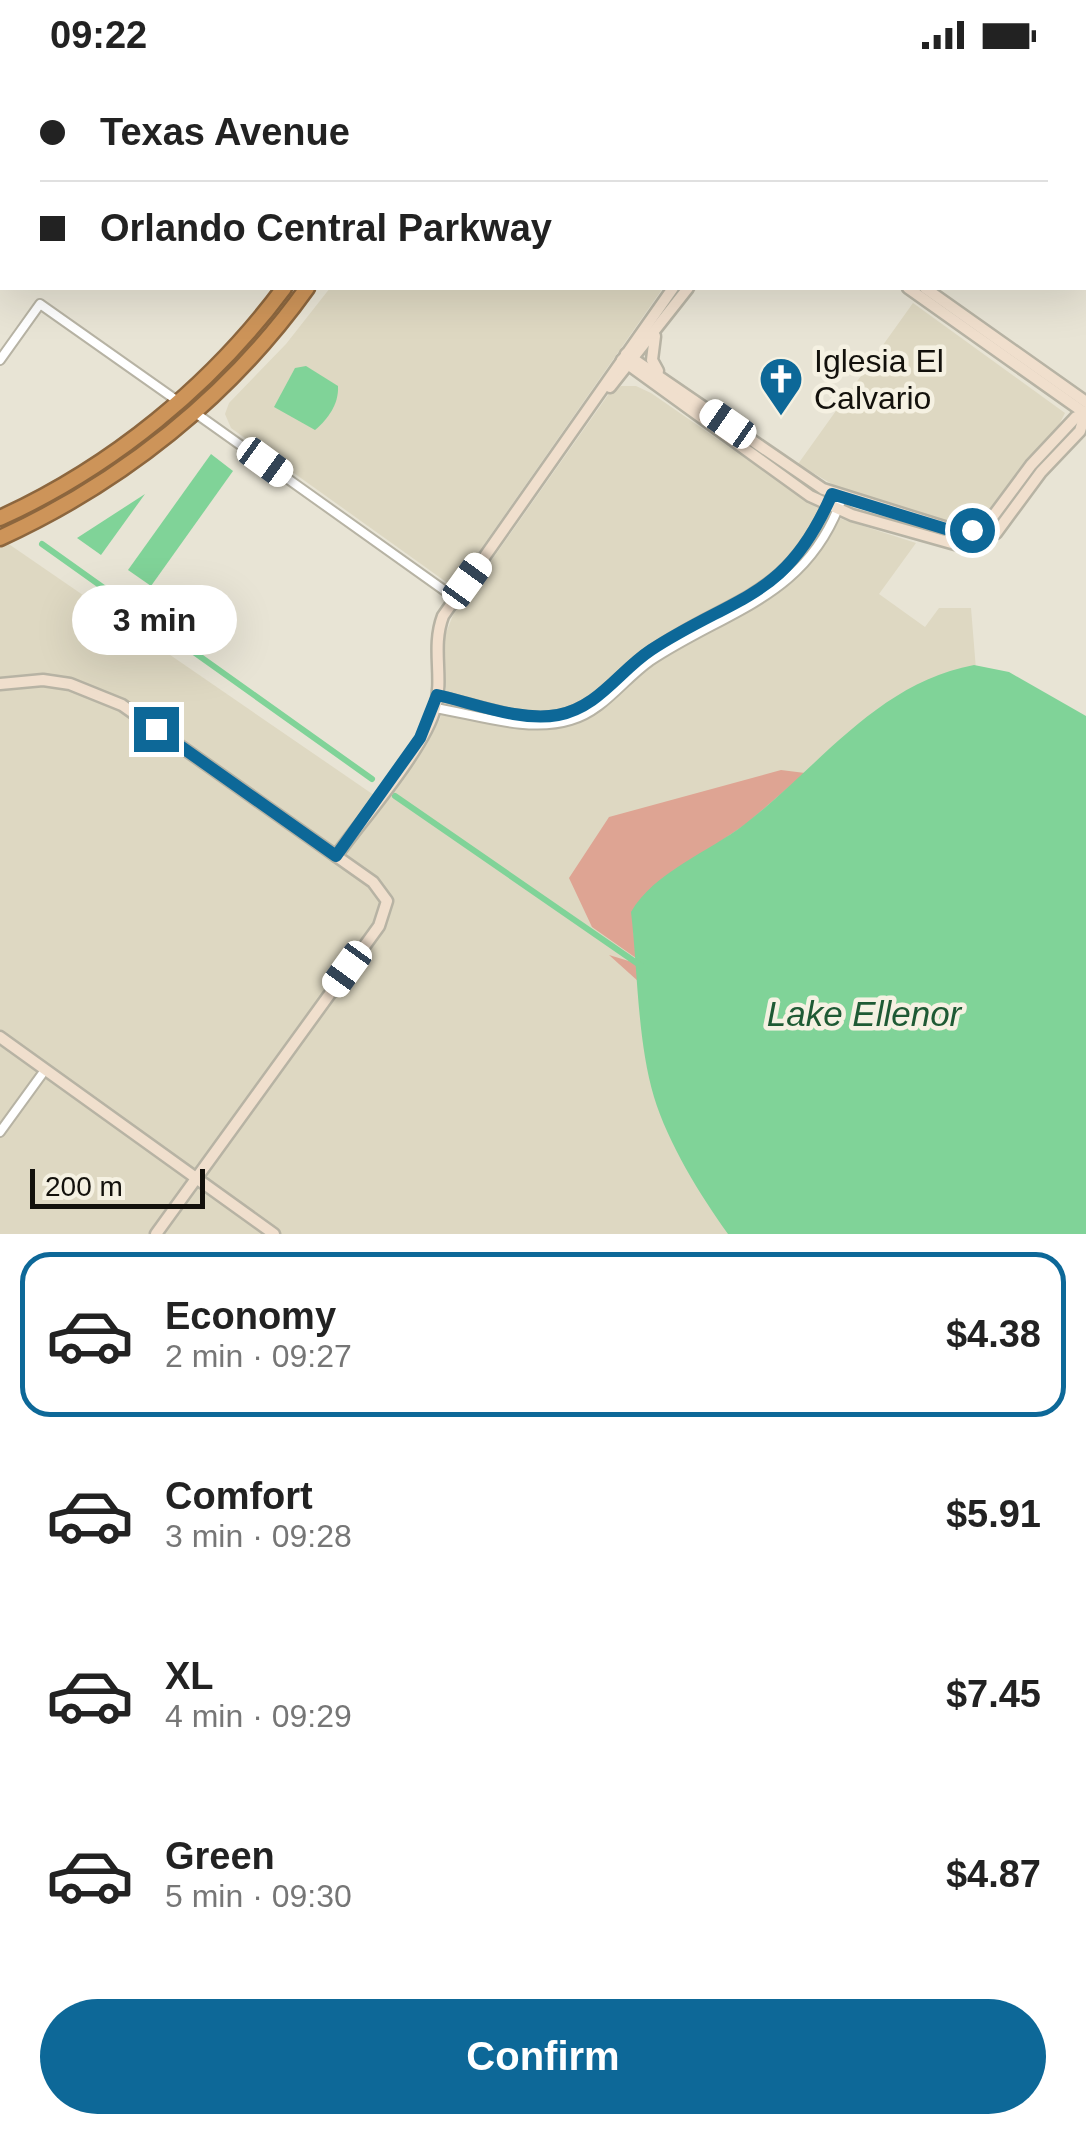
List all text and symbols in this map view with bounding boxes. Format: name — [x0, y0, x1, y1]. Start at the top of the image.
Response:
text: 09:22 — [50, 14, 147, 56]
text: Texas Avenue — [100, 111, 350, 153]
text: Orlando Central Parkway — [100, 207, 552, 249]
place label: Iglesia El Calvario — [814, 343, 944, 416]
church icon: Iglesia El Calvario — [758, 356, 804, 417]
car — [695, 395, 761, 453]
car — [232, 432, 298, 492]
route start — [950, 508, 995, 553]
car — [437, 548, 497, 614]
callout: 3 min — [74, 584, 238, 654]
text: 3 min — [113, 602, 196, 638]
route end — [134, 707, 179, 752]
car — [317, 936, 377, 1002]
water label: Lake Ellenor — [767, 994, 963, 1033]
scale bar — [30, 1164, 205, 1208]
text: 200 m — [45, 1171, 123, 1202]
icon: car — [45, 1290, 135, 1380]
text: Economy — [165, 1295, 336, 1337]
text: $4.38 — [946, 1313, 1041, 1355]
text: 2 min · 09:27 — [165, 1338, 352, 1374]
icon: car — [45, 1470, 135, 1560]
text: Comfort — [165, 1475, 313, 1517]
text: $5.91 — [946, 1493, 1041, 1535]
text: 3 min · 09:28 — [165, 1518, 352, 1554]
icon: car — [45, 1650, 135, 1740]
text: XL — [165, 1655, 214, 1697]
text: $7.45 — [946, 1673, 1041, 1715]
text: 4 min · 09:29 — [165, 1698, 352, 1734]
icon: car — [45, 1830, 135, 1920]
text: Green — [165, 1835, 275, 1877]
text: $4.87 — [946, 1853, 1041, 1895]
text: 5 min · 09:30 — [165, 1878, 352, 1914]
button: Confirm — [40, 1999, 1046, 2114]

